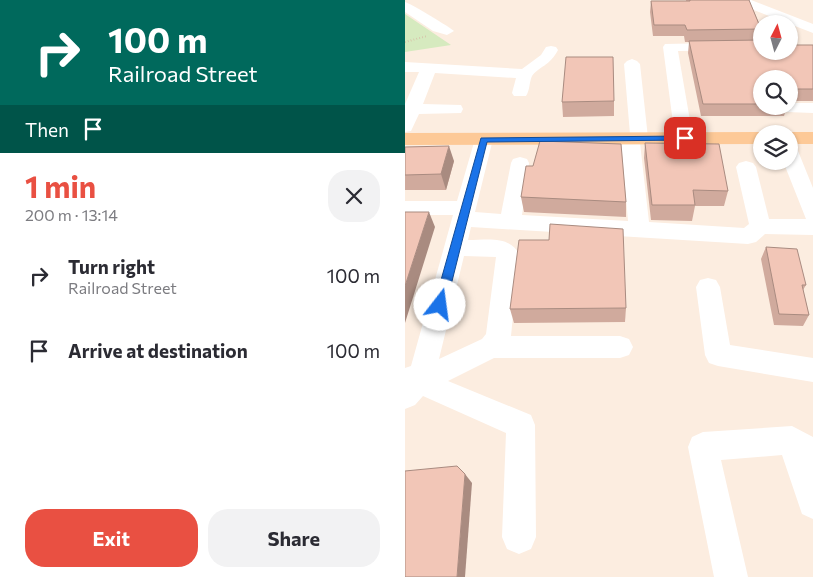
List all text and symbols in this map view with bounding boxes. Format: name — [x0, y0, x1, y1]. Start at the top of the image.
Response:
north arrow — [753, 15, 797, 60]
map controls — [753, 15, 798, 170]
text: 100 m — [108, 17, 208, 60]
icon: right — [25, 20, 90, 85]
text: Railroad Street — [108, 60, 258, 87]
button: search — [753, 70, 798, 115]
icon: arrive — [79, 115, 107, 143]
pin — [664, 117, 706, 159]
text: Then — [25, 118, 69, 141]
icon: arrive — [671, 124, 699, 152]
button: layers — [753, 125, 798, 170]
text: 1 min — [25, 167, 96, 204]
button: close — [328, 170, 380, 222]
text: 200 m · 13:14 — [25, 205, 118, 224]
text: Turn right — [68, 255, 155, 278]
icon: right — [25, 262, 53, 290]
text: 100 m — [327, 264, 380, 287]
text: Railroad Street — [68, 278, 177, 297]
position arrow — [413, 278, 465, 330]
icon: arrive — [25, 337, 53, 365]
text: Arrive at destination — [68, 339, 248, 362]
text: 100 m — [327, 339, 380, 362]
button: Exit — [25, 509, 198, 567]
button: Share — [208, 509, 380, 567]

